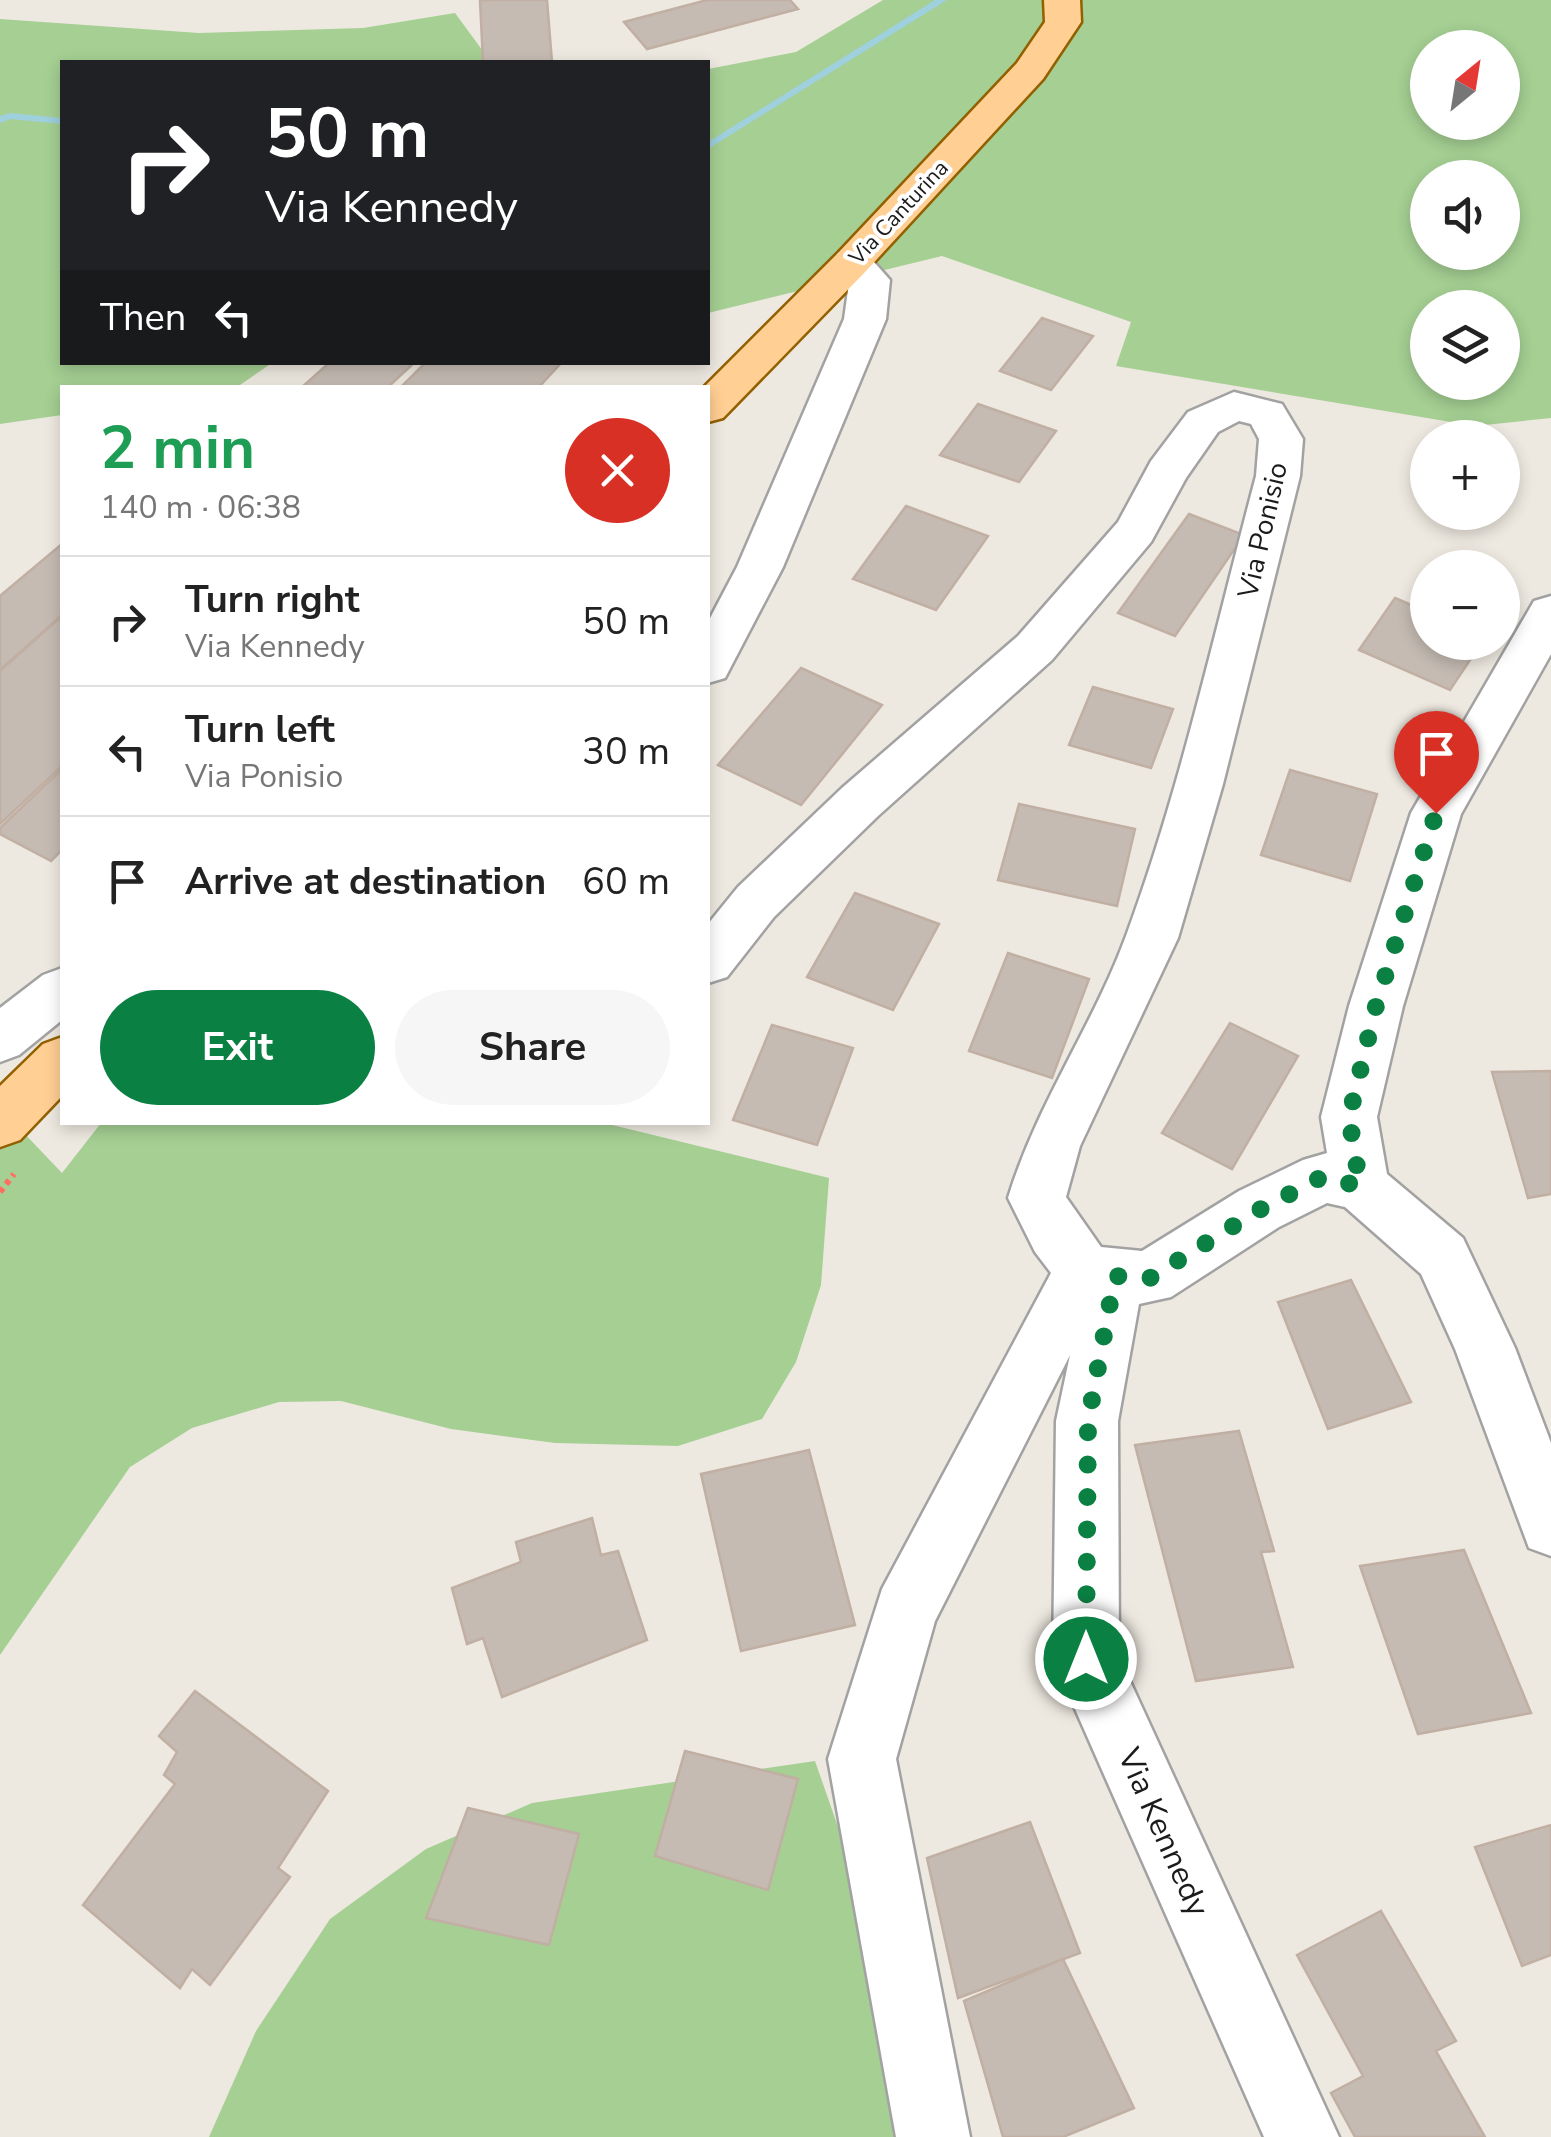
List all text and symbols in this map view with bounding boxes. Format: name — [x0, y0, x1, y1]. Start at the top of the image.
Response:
north arrow — [1410, 30, 1520, 140]
map controls — [1410, 30, 1520, 660]
text: 50 m — [265, 86, 429, 182]
icon: right — [100, 100, 230, 230]
street label: Via Canturina — [842, 154, 955, 272]
button: sound — [1410, 160, 1520, 270]
text: Via Kennedy — [265, 177, 518, 238]
icon: left — [206, 290, 261, 345]
button: layers — [1410, 290, 1520, 400]
text: Then — [100, 292, 186, 343]
text: 2 min — [100, 407, 255, 489]
button: close — [565, 418, 670, 523]
button: + — [1410, 420, 1520, 530]
street label: Via Ponisio — [1229, 459, 1297, 603]
text: 140 m · 06:38 — [100, 486, 301, 529]
button: − — [1410, 550, 1520, 660]
text: Turn right — [185, 574, 360, 625]
icon: right — [100, 594, 155, 649]
text: 50 m — [582, 596, 670, 647]
text: Via Kennedy — [185, 625, 365, 668]
text: Turn left — [185, 704, 335, 755]
pin — [1394, 711, 1479, 814]
icon: left — [100, 724, 155, 779]
text: 30 m — [582, 726, 670, 777]
icon: arrive — [1409, 726, 1464, 781]
text: Via Ponisio — [185, 755, 343, 798]
icon: arrive — [100, 854, 155, 909]
text: Arrive at destination — [185, 856, 546, 907]
text: 60 m — [582, 856, 670, 907]
button: Exit — [100, 990, 375, 1105]
button: Share — [395, 990, 670, 1105]
position arrow — [1034, 1607, 1138, 1711]
street label: Via Kennedy — [1107, 1740, 1220, 1924]

